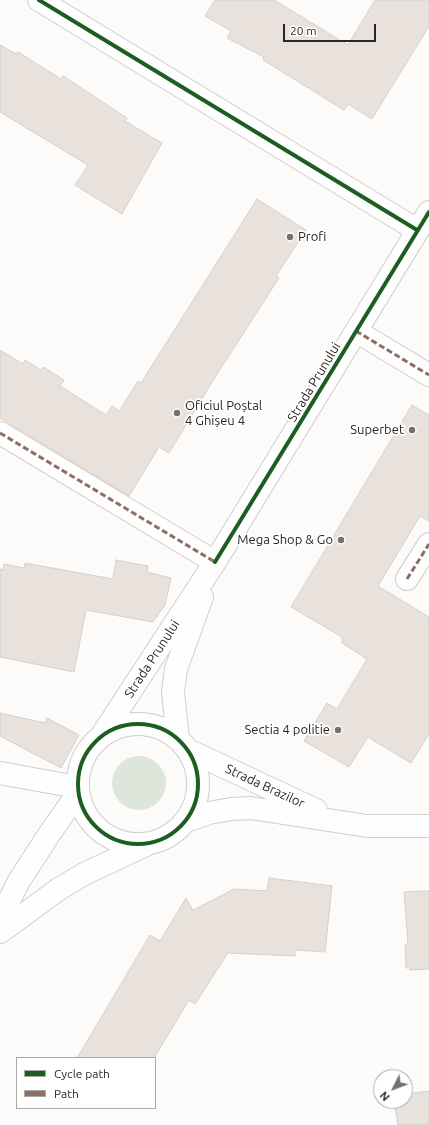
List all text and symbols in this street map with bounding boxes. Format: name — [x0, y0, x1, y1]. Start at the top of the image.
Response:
scale bar — [285, 16, 378, 42]
text: 20 m — [290, 24, 317, 37]
place label: Profi — [298, 229, 326, 245]
marker: Profi — [285, 232, 295, 242]
street label: Strada Prunului — [284, 340, 344, 424]
place label: Oficiul Poștal 4 Ghișeu 4 — [185, 398, 262, 429]
marker: Oficiul Poștal 4 Ghișeu 4 — [172, 408, 182, 418]
place label: Superbet — [350, 422, 404, 438]
marker: Superbet — [407, 425, 417, 435]
place label: Mega Shop & Go — [237, 532, 333, 548]
marker: Mega Shop & Go — [336, 535, 346, 545]
street label: Strada Prunului — [121, 617, 183, 701]
place label: Sectia 4 politie — [245, 722, 330, 738]
marker: Sectia 4 politie — [333, 725, 343, 735]
street label: Strada Brazilor — [223, 761, 307, 811]
legend — [16, 1057, 156, 1109]
text: Cycle path — [54, 1067, 110, 1080]
north arrow — [373, 1069, 413, 1109]
text: Path — [54, 1087, 79, 1100]
text: N — [378, 1089, 392, 1103]

